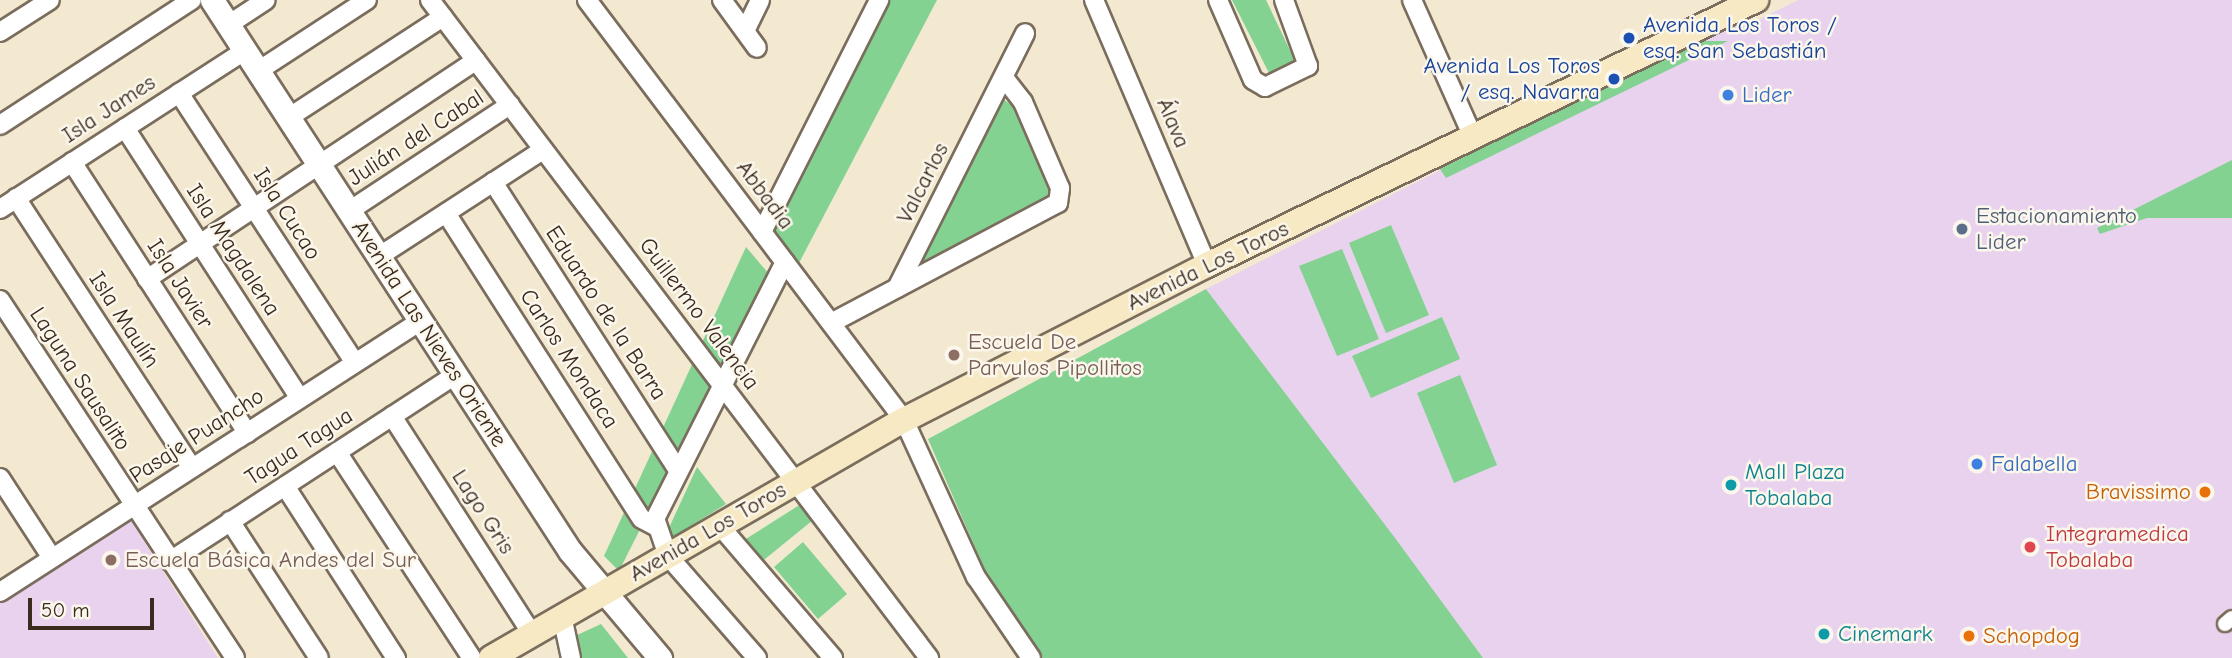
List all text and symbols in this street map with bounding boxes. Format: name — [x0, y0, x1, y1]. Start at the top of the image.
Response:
place label: Avenida Los Toros / esq. San Sebastián — [1643, 11, 1837, 65]
marker: Avenida Los Toros / esq. San Sebastián — [1621, 30, 1637, 46]
place label: Avenida Los Toros / esq. Navarra — [1424, 52, 1600, 106]
street label: Isla James — [57, 69, 161, 149]
marker: Avenida Los Toros / esq. Navarra — [1606, 71, 1622, 87]
place label: Lider — [1742, 81, 1792, 109]
street label: Julián del Cabal — [343, 84, 489, 192]
marker: Lider — [1720, 87, 1736, 103]
street label: Álava — [1150, 94, 1196, 152]
street label: Valcarlos — [891, 138, 955, 228]
street label: Abbadia — [730, 155, 800, 235]
street label: Isla Cucao — [247, 163, 327, 265]
street label: Isla Magdalena — [180, 179, 286, 321]
place label: Estacionamiento Lider — [1976, 202, 2137, 256]
street label: Avenida Los Toros — [1123, 215, 1293, 317]
street label: Avenida Las Nieves Oriente — [345, 216, 513, 452]
street label: Eduardo de la Barra — [539, 221, 673, 405]
marker: Estacionamiento Lider — [1954, 221, 1970, 237]
street label: Guillermo Valencia — [633, 232, 765, 396]
street label: Isla Javier — [141, 234, 219, 334]
street label: Isla Maulín — [83, 267, 165, 373]
street label: Carlos Mondaca — [514, 284, 624, 434]
street label: Laguna Sausalito — [23, 302, 137, 456]
place label: Escuela De Parvulos Pipollitos — [968, 328, 1142, 382]
marker: Escuela De Parvulos Pipollitos — [946, 347, 962, 363]
street label: Pasaje Puancho — [125, 382, 269, 490]
street label: Tagua Tagua — [240, 402, 358, 492]
place label: Falabella — [1991, 450, 2078, 478]
marker: Falabella — [1969, 456, 1985, 472]
place label: Mall Plaza Tobalaba — [1745, 458, 1845, 512]
street label: Lago Gris — [445, 464, 521, 560]
street label: Avenida Los Toros — [625, 476, 791, 588]
marker: Mall Plaza Tobalaba — [1723, 477, 1739, 493]
place label: Bravissimo — [2086, 478, 2191, 506]
marker: Bravissimo — [2197, 484, 2213, 500]
place label: Integramedica Tobalaba — [2046, 520, 2189, 574]
marker: Integramedica Tobalaba — [2020, 537, 2040, 557]
place label: Escuela Básica Andes del Sur — [125, 546, 416, 574]
marker: Escuela Básica Andes del Sur — [103, 552, 119, 568]
scale bar — [32, 584, 158, 628]
text: 50 m — [41, 598, 90, 622]
place label: Cinemark — [1838, 620, 1933, 648]
place label: Schopdog — [1983, 622, 2080, 650]
marker: Cinemark — [1816, 626, 1832, 642]
marker: Schopdog — [1961, 628, 1977, 644]

